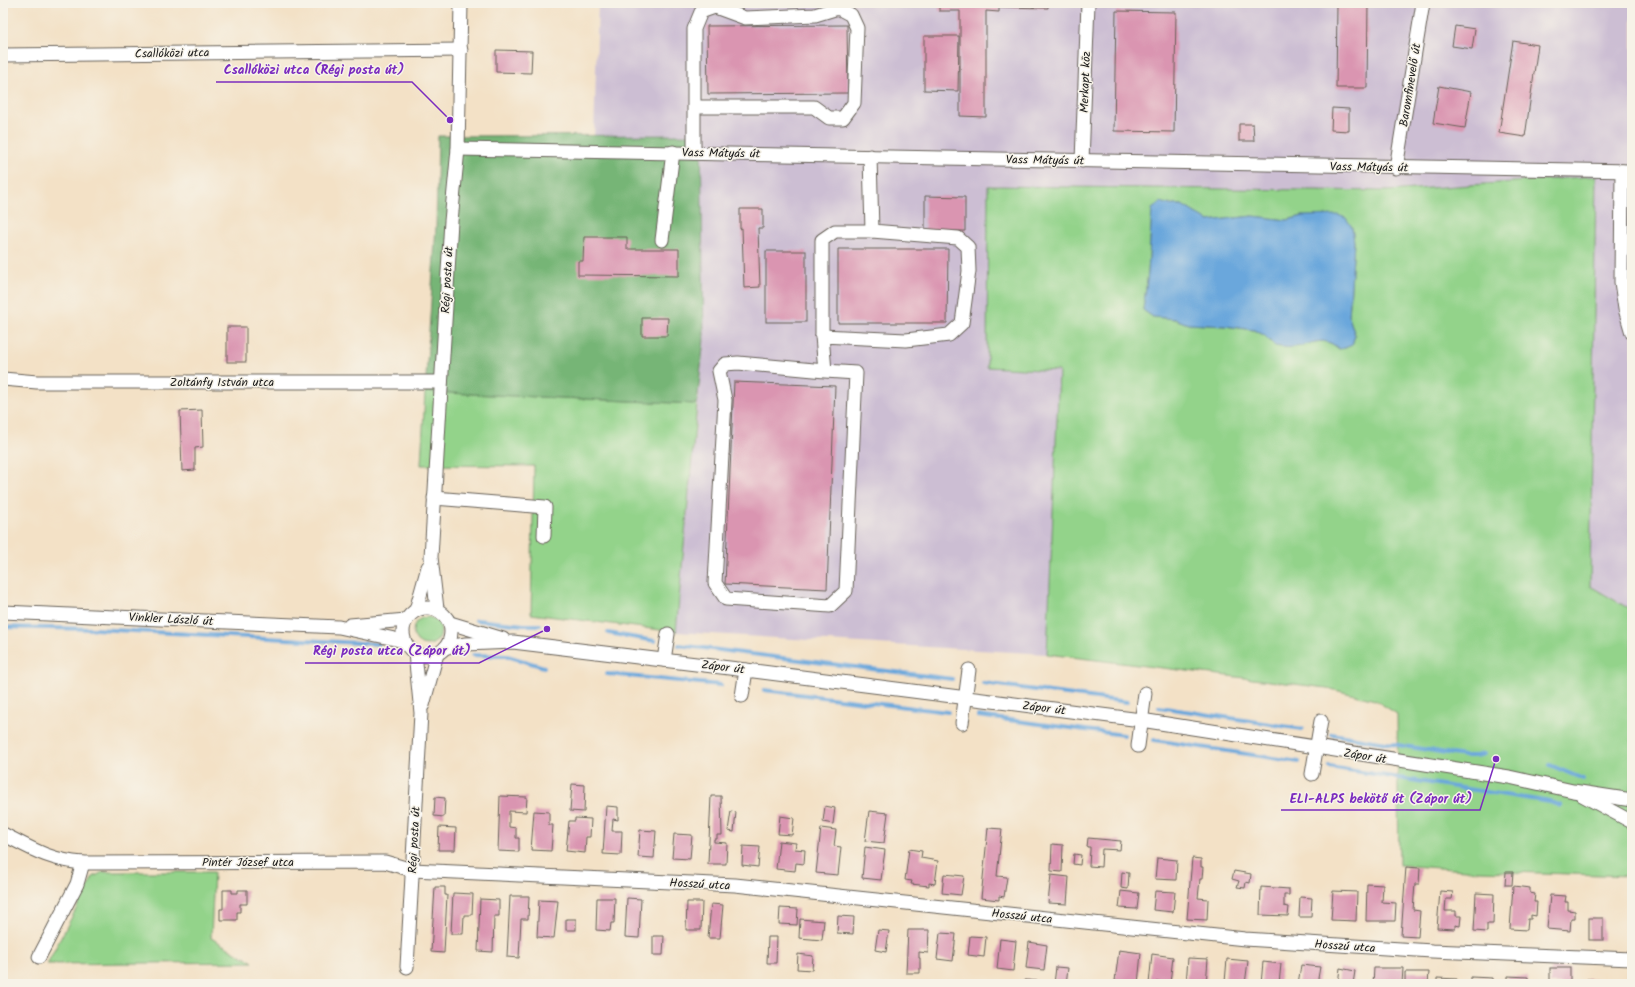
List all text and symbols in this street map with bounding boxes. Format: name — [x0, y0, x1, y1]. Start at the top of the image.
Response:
street label: Baromfinevelő út — [1395, 42, 1427, 128]
street label: Csallóközi utca — [135, 43, 210, 64]
street label: Merkapt köz — [1075, 51, 1096, 113]
callout: Csallóközi utca (Régi posta út) — [216, 57, 412, 82]
text: Csallóközi utca (Régi posta út) — [224, 60, 404, 81]
street label: Vass Mátyás út — [682, 143, 761, 164]
street label: Vass Mátyás út — [1006, 150, 1085, 171]
street label: Vass Mátyás út — [1330, 157, 1409, 178]
street label: Régi posta út — [436, 246, 459, 314]
street label: Zoltánfy István utca — [170, 373, 275, 392]
street label: Vinkler László út — [128, 608, 214, 631]
callout: Régi posta utca (Zápor út) — [305, 638, 479, 663]
text: Régi posta utca (Zápor út) — [313, 641, 471, 662]
street label: Zápor út — [700, 655, 746, 680]
street label: Zápor út — [1021, 696, 1067, 721]
street label: Zápor út — [1342, 744, 1388, 769]
callout: ELI-ALPS bekötő út (Zápor út) — [1281, 785, 1480, 810]
text: ELI-ALPS bekötő út (Zápor út) — [1290, 789, 1472, 810]
street label: Régi posta út — [403, 806, 426, 874]
street label: Pintér József utca — [202, 853, 294, 872]
street label: Hosszú utca — [669, 873, 731, 896]
street label: Hosszú utca — [991, 904, 1054, 929]
street label: Hosszú utca — [1314, 935, 1376, 958]

